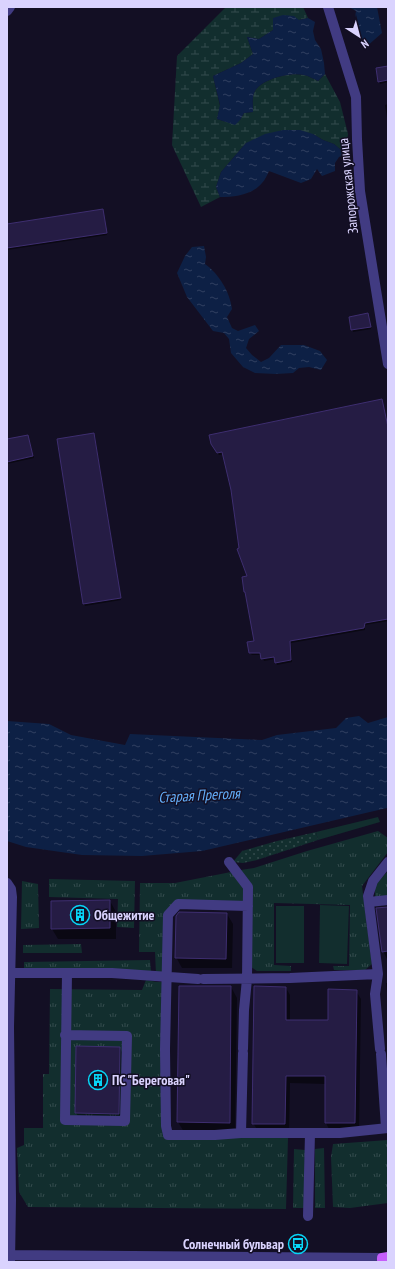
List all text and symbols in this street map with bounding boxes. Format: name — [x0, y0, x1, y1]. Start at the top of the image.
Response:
north arrow — [339, 16, 379, 56]
text: N — [358, 37, 371, 52]
street label: Запорожская улица — [334, 137, 362, 235]
water label: Старая Преголя — [158, 783, 241, 807]
building icon: Общежитие — [69, 904, 91, 926]
place label: Общежитие — [94, 906, 155, 924]
building icon: ПС "Береговая" — [87, 1069, 109, 1091]
place label: ПС "Береговая" — [112, 1071, 190, 1089]
bus stop icon: Солнечный бульвар — [287, 1233, 309, 1255]
place label: Солнечный бульвар — [183, 1235, 284, 1253]

